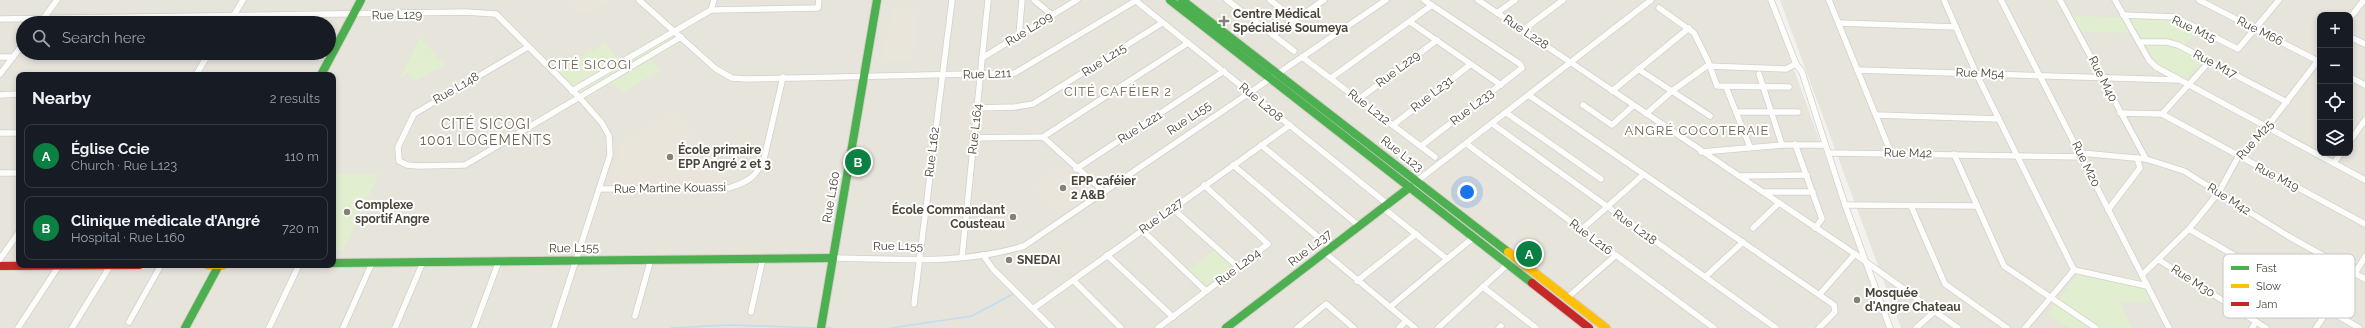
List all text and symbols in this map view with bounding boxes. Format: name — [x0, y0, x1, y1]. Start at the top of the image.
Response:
place label: Centre Médical Spécialisé Soumeya — [1233, 7, 1348, 35]
street label: Rue L129 — [372, 8, 422, 22]
street label: Rue L209 — [1003, 9, 1055, 49]
street label: Rue L228 — [1501, 12, 1551, 52]
map controls — [2317, 12, 2353, 156]
button: + — [2317, 12, 2353, 48]
street label: Rue M15 — [2170, 13, 2219, 46]
street label: Rue M66 — [2235, 13, 2285, 49]
marker: Centre Médical Spécialisé Soumeya — [1218, 15, 1230, 27]
search box — [16, 16, 336, 60]
icon: search — [30, 27, 52, 49]
text: Search here — [62, 29, 145, 47]
street label: Rue L215 — [1079, 40, 1129, 79]
street label: Rue M17 — [2191, 47, 2240, 81]
street label: Rue L229 — [1373, 48, 1423, 90]
button: − — [2317, 48, 2353, 84]
street label: Rue M40 — [2086, 54, 2120, 104]
district label: CITÉ SICOGI — [548, 57, 632, 72]
street label: Rue M54 — [1955, 65, 2005, 81]
street label: Rue L211 — [963, 66, 1011, 82]
street label: Rue L148 — [431, 69, 481, 107]
street label: Rue L231 — [1408, 73, 1456, 115]
street label: Rue L208 — [1236, 80, 1286, 124]
district label: CITÉ CAFÉIER 2 — [1064, 84, 1172, 99]
button: locate — [2317, 84, 2353, 120]
street label: Rue L212 — [1345, 86, 1393, 128]
street label: Rue L233 — [1448, 86, 1496, 128]
text: Nearby — [32, 88, 91, 108]
text: 2 results — [270, 91, 320, 106]
street label: Rue L155 — [1164, 98, 1214, 138]
street label: Rue L164 — [965, 103, 985, 155]
street label: Rue L221 — [1115, 108, 1165, 146]
district label: CITÉ SICOGI 1001 LOGEMENTS — [420, 115, 552, 148]
street label: Rue M25 — [2234, 117, 2277, 163]
button: layers — [2317, 120, 2353, 156]
district label: ANGRÉ COCOTERAIE — [1625, 123, 1769, 138]
street label: Rue L162 — [922, 126, 942, 178]
street label: Rue L123 — [1378, 133, 1426, 175]
street label: Rue M20 — [2069, 139, 2103, 189]
text: Église Ccie — [71, 140, 149, 158]
place label: École primaire EPP Angré 2 et 3 — [678, 142, 771, 171]
street label: Rue M42 — [1884, 146, 1932, 160]
pin: B — [845, 147, 871, 177]
text: A — [42, 149, 50, 164]
text: 110 m — [285, 149, 319, 164]
marker: École primaire EPP Angré 2 et 3 — [665, 152, 675, 162]
text: Church · Rue L123 — [71, 158, 177, 173]
street label: Rue M19 — [2253, 160, 2301, 194]
street label: Rue L160 — [820, 170, 842, 224]
place label: EPP caféier 2 A&B — [1071, 174, 1136, 202]
street label: Rue Martine Kouassi — [614, 180, 726, 196]
street label: Rue M42 — [2205, 180, 2253, 218]
your location — [1457, 182, 1477, 202]
marker: EPP caféier 2 A&B — [1058, 183, 1068, 193]
street label: Rue L227 — [1136, 195, 1186, 237]
place label: Complexe sportif Angre — [355, 198, 430, 226]
place label: École Commandant Cousteau — [892, 202, 1005, 231]
street label: Rue L218 — [1610, 206, 1660, 248]
marker: Complexe sportif Angre — [342, 207, 352, 217]
text: Clinique médicale d’Angré — [71, 212, 260, 230]
marker: École Commandant Cousteau — [1008, 212, 1018, 222]
street label: Rue L216 — [1567, 216, 1615, 258]
text: B — [42, 221, 50, 236]
text: 720 m — [282, 221, 319, 236]
street label: Rue L237 — [1286, 226, 1335, 269]
text: Hospital · Rue L160 — [71, 230, 185, 245]
street label: Rue L155 — [873, 239, 924, 253]
pin: A — [1516, 239, 1542, 269]
street label: Rue L155 — [549, 241, 600, 255]
street label: Rue L204 — [1213, 245, 1263, 288]
place label: SNEDAI — [1017, 253, 1061, 267]
legend — [2223, 254, 2355, 318]
marker: SNEDAI — [1004, 255, 1014, 265]
street label: Rue M30 — [2169, 262, 2217, 300]
text: Fast — [2256, 262, 2277, 275]
text: Slow — [2256, 280, 2281, 293]
place label: Mosquée d'Angre Chateau — [1865, 286, 1961, 314]
marker: Mosquée d'Angre Chateau — [1852, 295, 1862, 305]
text: Jam — [2256, 298, 2277, 311]

